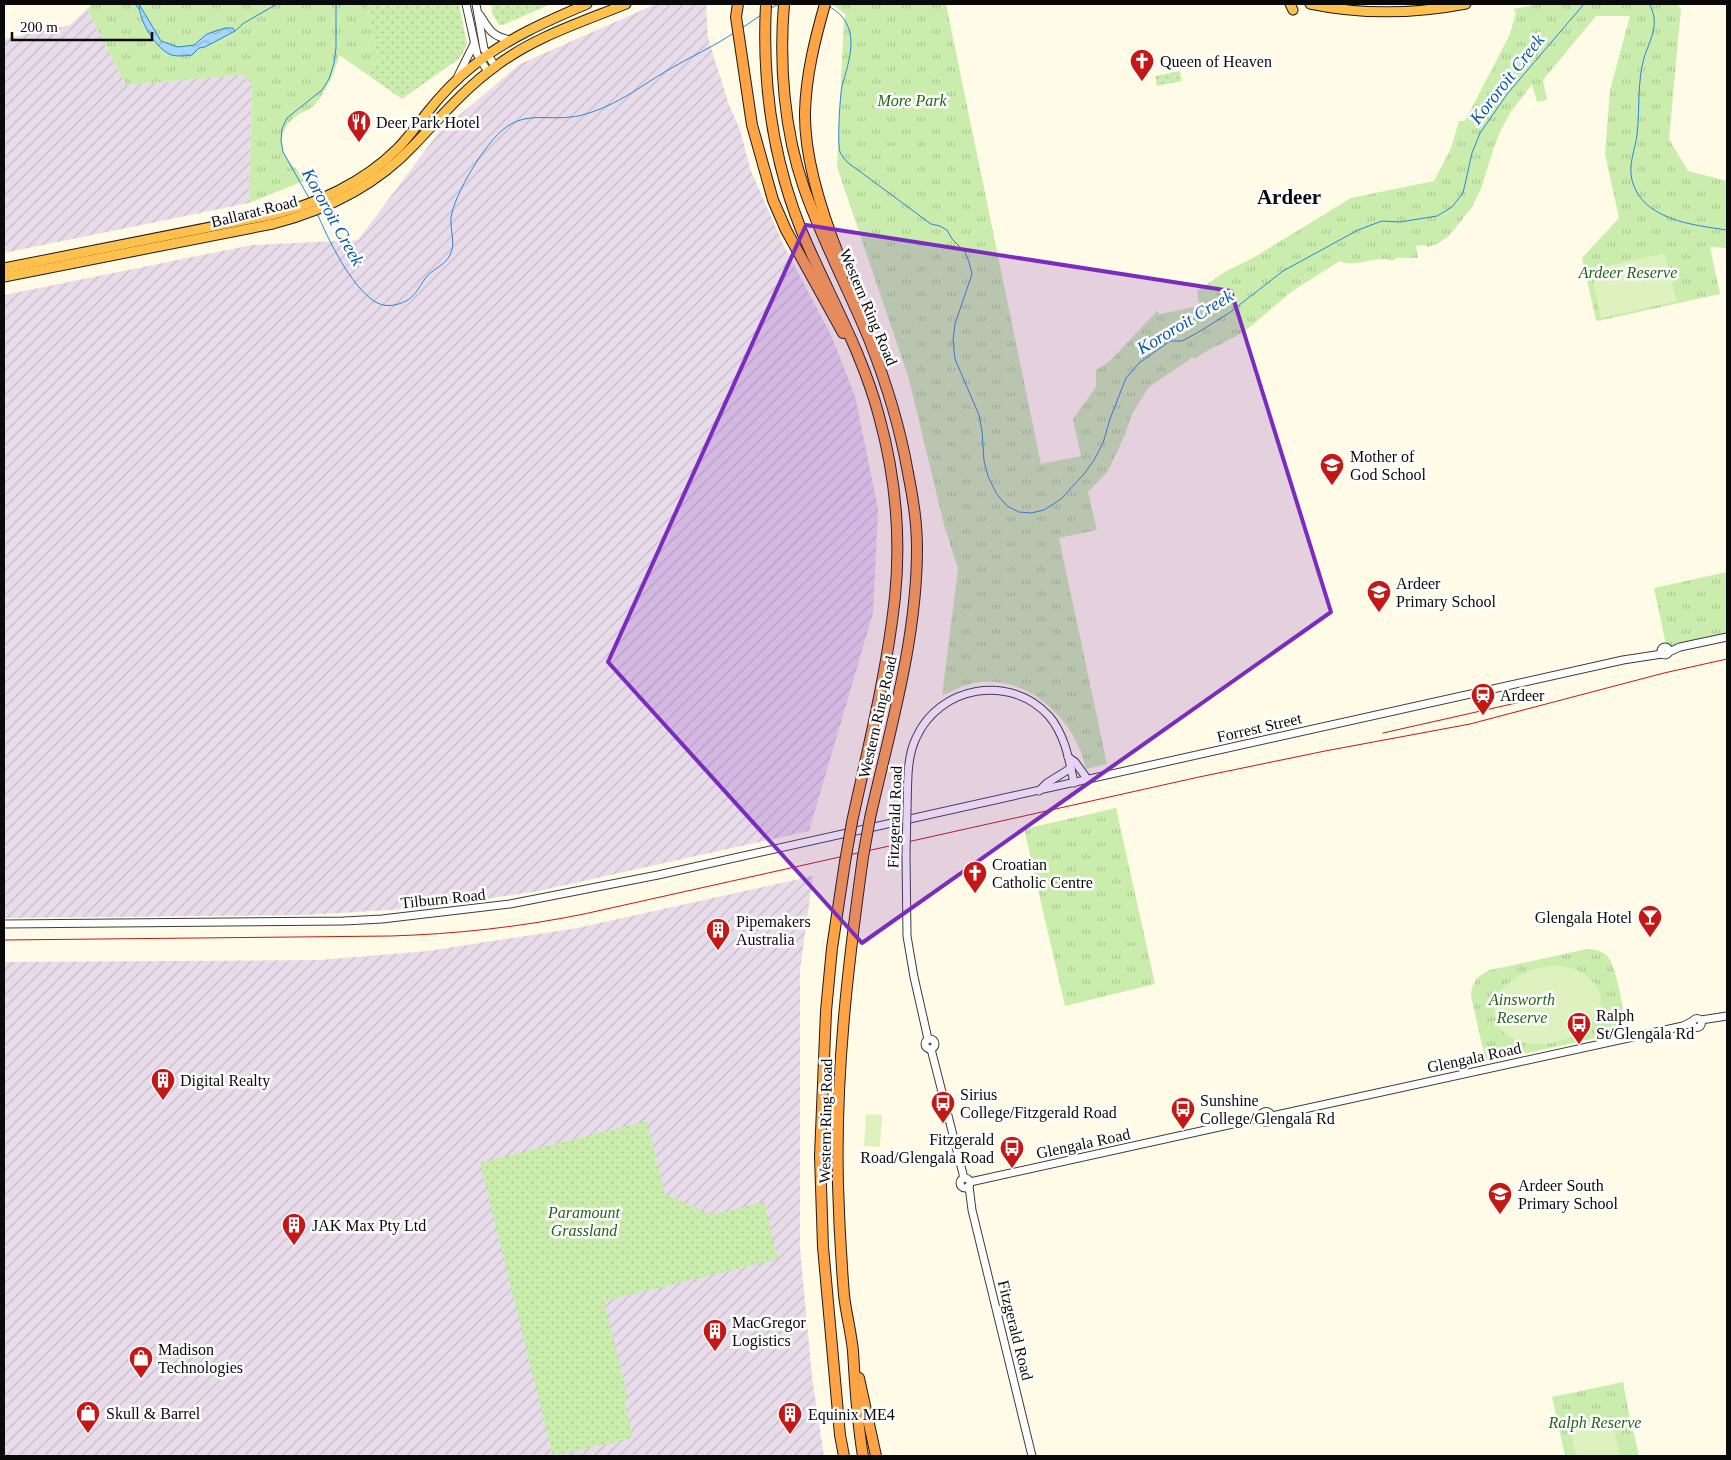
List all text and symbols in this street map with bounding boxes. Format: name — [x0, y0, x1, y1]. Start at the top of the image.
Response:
scale bar — [12, 10, 152, 42]
text: 200 m — [20, 19, 58, 35]
water label: Kororoit Creek — [1465, 29, 1549, 129]
church icon: Queen of Heaven — [1129, 48, 1155, 82]
place label: Queen of Heaven — [1160, 53, 1272, 70]
park label: More Park — [876, 92, 947, 109]
restaurant icon: Deer Park Hotel — [346, 109, 372, 143]
place label: Deer Park Hotel — [376, 114, 481, 131]
water label: Kororoit Creek — [297, 164, 369, 270]
district label: Ardeer — [1257, 185, 1321, 209]
street label: Ballarat Road — [209, 193, 299, 230]
street label: Western Ring Road — [835, 246, 901, 368]
park label: Ardeer Reserve — [1578, 264, 1677, 281]
water label: Kororoit Creek — [1132, 285, 1238, 359]
place label: Mother of God School — [1350, 448, 1427, 483]
school or university icon: Mother of God School — [1319, 452, 1345, 486]
place label: Ardeer Primary School — [1396, 575, 1497, 611]
school or university icon: Ardeer Primary School — [1366, 579, 1392, 613]
street label: Western Ring Road — [855, 654, 901, 780]
station icon: Ardeer — [1470, 682, 1496, 716]
place label: Ardeer — [1500, 687, 1545, 704]
street label: Forrest Street — [1215, 709, 1304, 746]
street label: Fitzgerald Road — [884, 765, 906, 869]
place label: Croatian Catholic Centre — [992, 856, 1093, 891]
church icon: Croatian Catholic Centre — [962, 860, 988, 894]
street label: Tilburn Road — [400, 886, 486, 911]
bar icon: Glengala Hotel — [1637, 904, 1663, 938]
place label: Glengala Hotel — [1535, 909, 1633, 927]
place label: Pipemakers Australia — [736, 913, 811, 948]
building icon: Pipemakers Australia — [705, 917, 731, 951]
park label: Ainsworth Reserve — [1488, 991, 1555, 1026]
place label: Ralph St/Glengala Rd — [1596, 1007, 1694, 1043]
bus stop icon: Ralph St/Glengala Rd — [1566, 1011, 1592, 1045]
street label: Glengala Road — [1426, 1039, 1523, 1077]
street label: Western Ring Road — [816, 1058, 836, 1184]
building icon: Digital Realty — [150, 1067, 176, 1101]
place label: Digital Realty — [180, 1072, 270, 1090]
place label: Sirius College/Fitzgerald Road — [960, 1086, 1117, 1122]
bus stop icon: Sirius College/Fitzgerald Road — [930, 1090, 956, 1124]
place label: Sunshine College/Glengala Rd — [1200, 1092, 1335, 1128]
bus stop icon: Sunshine College/Glengala Rd — [1170, 1096, 1196, 1130]
street label: Glengala Road — [1035, 1125, 1132, 1163]
place label: Fitzgerald Road/Glengala Road — [860, 1131, 994, 1167]
bus stop icon: Fitzgerald Road/Glengala Road — [999, 1135, 1025, 1169]
place label: Ardeer South Primary School — [1518, 1177, 1619, 1213]
school or university icon: Ardeer South Primary School — [1487, 1181, 1513, 1215]
park label: Paramount Grassland — [547, 1204, 621, 1239]
building icon: JAK Max Pty Ltd — [281, 1212, 307, 1246]
place label: JAK Max Pty Ltd — [312, 1217, 426, 1235]
street label: Fitzgerald Road — [994, 1278, 1036, 1382]
place label: MacGregor Logistics — [732, 1314, 806, 1350]
building icon: MacGregor Logistics — [702, 1318, 728, 1352]
place label: Madison Technologies — [158, 1341, 243, 1377]
shop icon: Madison Technologies — [128, 1345, 154, 1379]
shop icon: Skull & Barrel — [75, 1400, 101, 1434]
building icon: Equinix ME4 — [777, 1401, 803, 1435]
place label: Skull & Barrel — [106, 1405, 201, 1422]
place label: Equinix ME4 — [808, 1406, 895, 1424]
park label: Ralph Reserve — [1548, 1414, 1641, 1432]

